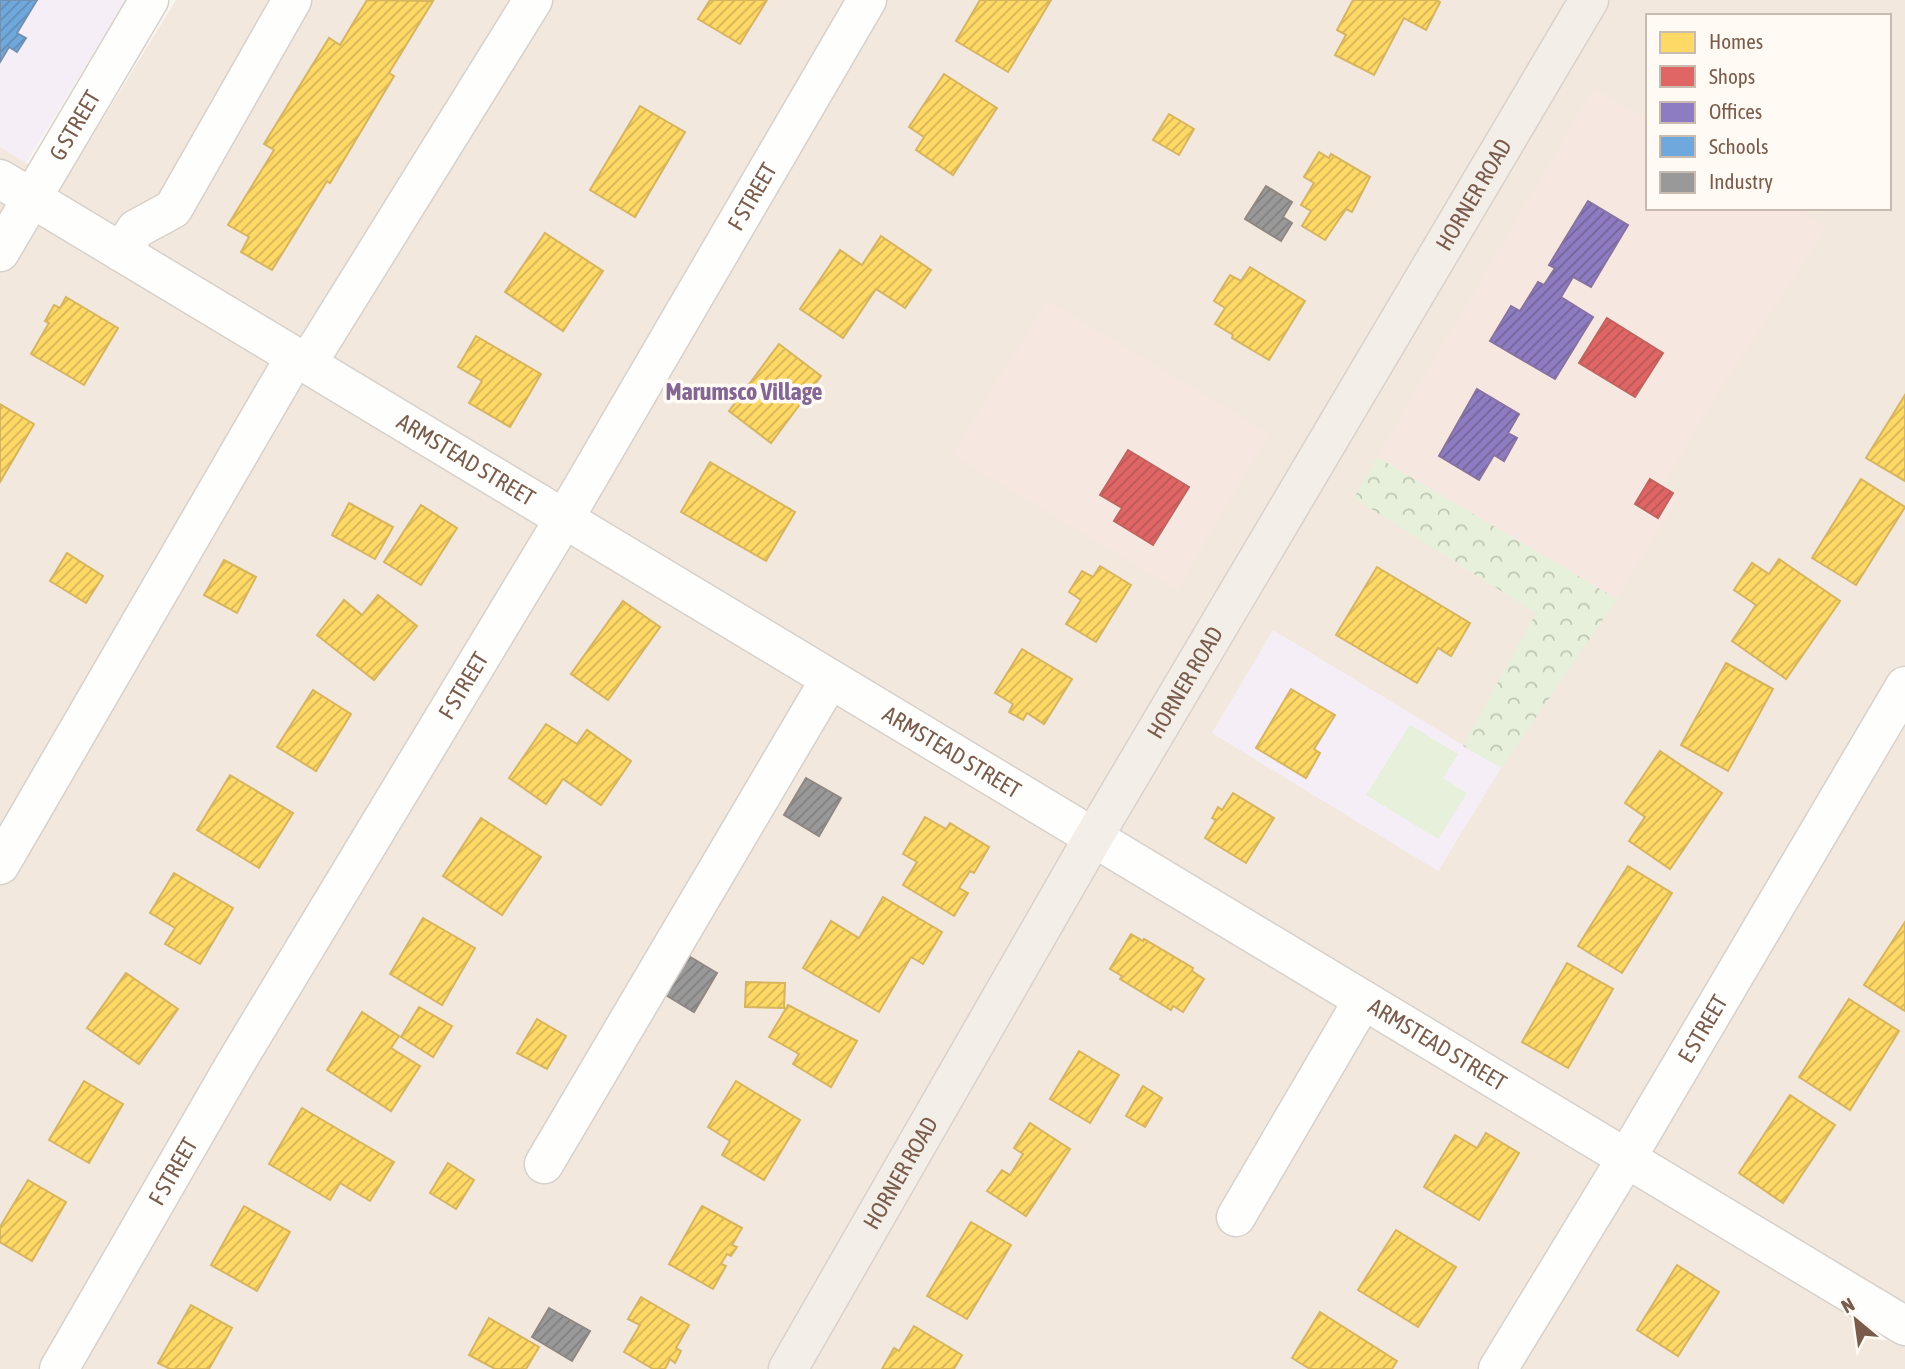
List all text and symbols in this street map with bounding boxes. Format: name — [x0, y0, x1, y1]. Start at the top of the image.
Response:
legend — [1646, 14, 1891, 210]
text: Homes — [1709, 29, 1763, 53]
text: Shops — [1709, 64, 1755, 88]
street label: G STREET — [44, 86, 105, 165]
text: Offices — [1709, 99, 1762, 123]
street label: HORNER ROAD — [1431, 134, 1517, 255]
text: Schools — [1709, 134, 1769, 158]
street label: F STREET — [722, 158, 782, 235]
text: Industry — [1709, 169, 1773, 193]
district label: Marumsco Village — [665, 378, 823, 405]
street label: ARMSTEAD STREET — [392, 408, 540, 511]
street label: HORNER ROAD — [1142, 622, 1228, 743]
street label: F STREET — [433, 648, 493, 724]
street label: ARMSTEAD STREET — [878, 701, 1025, 803]
street label: E STREET — [1673, 990, 1733, 1067]
street label: ARMSTEAD STREET — [1364, 993, 1511, 1096]
street label: HORNER ROAD — [858, 1112, 943, 1234]
street label: F STREET — [143, 1133, 203, 1210]
north arrow — [1821, 1285, 1891, 1355]
text: N — [1838, 1293, 1858, 1317]

